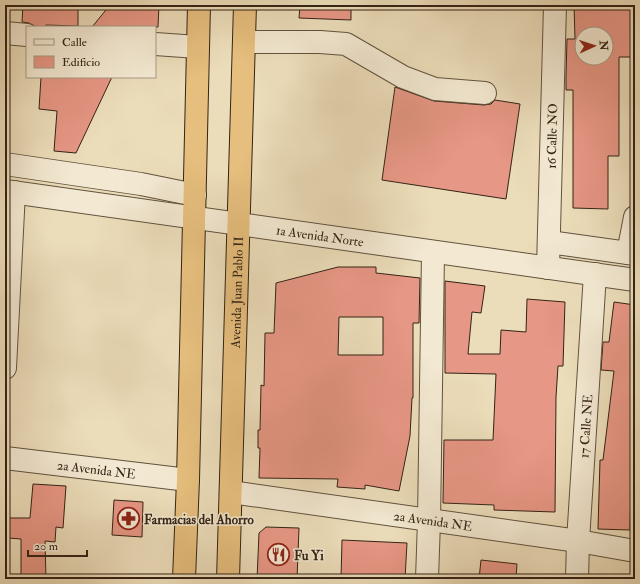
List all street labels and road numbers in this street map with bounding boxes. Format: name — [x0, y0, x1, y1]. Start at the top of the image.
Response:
street label: 16 Calle NO — [544, 103, 561, 169]
street label: 1a Avenida Norte — [275, 222, 365, 251]
street label: Avenida Juan Pablo II — [228, 236, 247, 349]
street label: 17 Calle NE — [576, 394, 596, 459]
street label: 2a Avenida NE — [56, 457, 137, 483]
street label: 2a Avenida NE — [393, 508, 473, 535]

